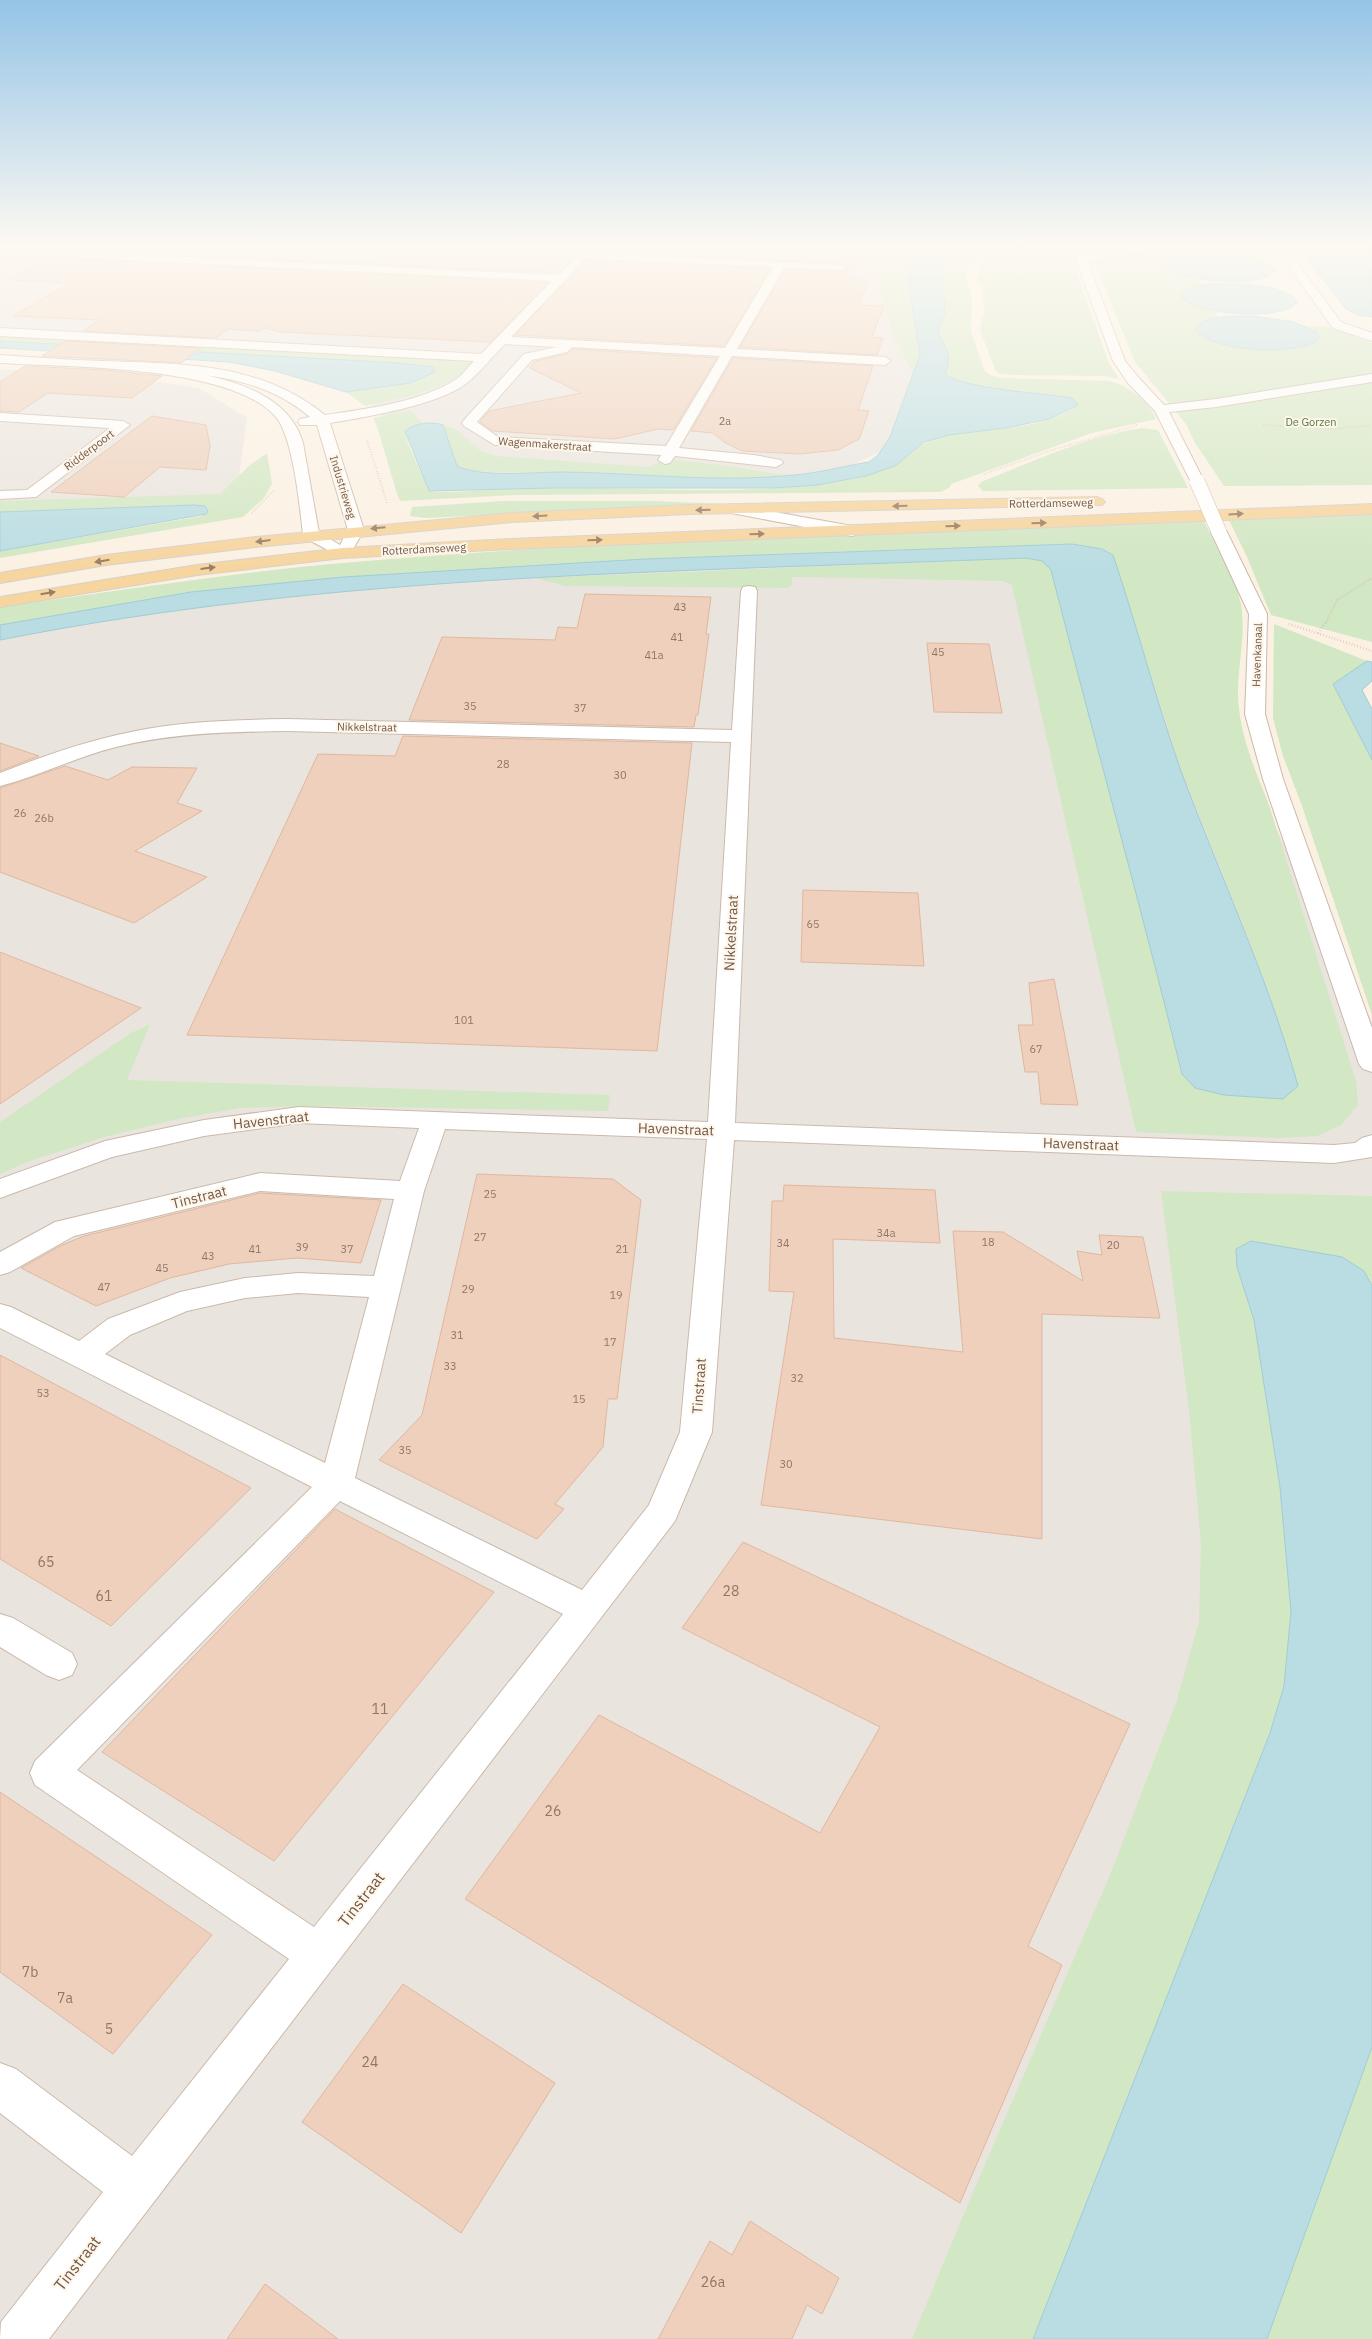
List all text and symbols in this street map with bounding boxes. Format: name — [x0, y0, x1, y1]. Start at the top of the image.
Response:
house number: 2a — [719, 414, 731, 428]
park label: De Gorzen — [1285, 415, 1337, 429]
street label: Ridderpoort — [61, 426, 117, 473]
street label: Wagenmakerstraat — [498, 434, 592, 454]
street label: Industrieweg — [327, 454, 359, 521]
street label: Rotterdamseweg — [1009, 495, 1093, 511]
one-way arrow — [892, 502, 908, 510]
one-way arrow — [694, 507, 710, 515]
one-way arrow — [1229, 510, 1245, 518]
one-way arrow — [532, 513, 548, 521]
one-way arrow — [1031, 518, 1047, 526]
one-way arrow — [945, 522, 961, 530]
one-way arrow — [370, 524, 386, 532]
one-way arrow — [749, 530, 765, 538]
one-way arrow — [587, 536, 603, 544]
one-way arrow — [255, 537, 271, 545]
street label: Rotterdamseweg — [382, 540, 467, 558]
one-way arrow — [94, 558, 110, 566]
one-way arrow — [201, 564, 217, 572]
one-way arrow — [40, 589, 56, 597]
house number: 43 — [673, 600, 687, 614]
street label: Havenkanaal — [1249, 623, 1265, 687]
house number: 41 — [670, 630, 684, 644]
house number: 45 — [931, 645, 945, 659]
house number: 41a — [644, 648, 664, 662]
house number: 35 — [463, 699, 477, 713]
house number: 37 — [573, 701, 587, 715]
street label: Nikkelstraat — [337, 719, 397, 735]
house number: 28 — [496, 757, 510, 771]
house number: 30 — [613, 768, 627, 782]
house number: 26 — [13, 806, 27, 820]
house number: 26b — [34, 811, 54, 825]
street label: Nikkelstraat — [720, 895, 742, 971]
house number: 65 — [806, 917, 820, 931]
house number: 101 — [454, 1013, 474, 1027]
house number: 67 — [1029, 1042, 1043, 1056]
street label: Havenstraat — [232, 1107, 310, 1133]
street label: Havenstraat — [638, 1119, 715, 1139]
street label: Havenstraat — [1043, 1134, 1120, 1154]
street label: Tinstraat — [170, 1181, 228, 1213]
house number: 25 — [483, 1187, 497, 1201]
house number: 34a — [876, 1226, 896, 1240]
house number: 27 — [473, 1230, 487, 1244]
house number: 18 — [981, 1235, 995, 1249]
house number: 34 — [776, 1236, 790, 1250]
house number: 20 — [1106, 1238, 1120, 1252]
house number: 39 — [295, 1240, 309, 1254]
house number: 41 — [248, 1242, 262, 1256]
house number: 37 — [340, 1242, 354, 1256]
house number: 21 — [615, 1242, 629, 1256]
house number: 43 — [201, 1249, 215, 1263]
house number: 45 — [155, 1261, 169, 1275]
house number: 47 — [97, 1280, 111, 1294]
house number: 29 — [461, 1282, 475, 1296]
house number: 19 — [609, 1288, 623, 1302]
house number: 31 — [450, 1328, 464, 1342]
house number: 17 — [603, 1335, 617, 1349]
street label: Tinstraat — [688, 1357, 710, 1415]
house number: 33 — [443, 1359, 457, 1373]
house number: 32 — [790, 1371, 804, 1385]
house number: 53 — [36, 1386, 50, 1400]
house number: 15 — [572, 1392, 586, 1406]
house number: 35 — [398, 1443, 412, 1457]
house number: 30 — [779, 1457, 793, 1471]
house number: 65 — [38, 1553, 54, 1571]
house number: 28 — [723, 1582, 739, 1600]
house number: 61 — [96, 1587, 112, 1605]
house number: 11 — [372, 1700, 388, 1718]
house number: 26 — [545, 1802, 561, 1820]
street label: Tinstraat — [333, 1868, 389, 1930]
house number: 7b — [22, 1963, 38, 1981]
house number: 7a — [57, 1989, 73, 2007]
house number: 5 — [105, 2020, 113, 2038]
house number: 24 — [362, 2053, 378, 2071]
street label: Tinstraat — [49, 2232, 105, 2294]
house number: 26a — [701, 2273, 726, 2291]

